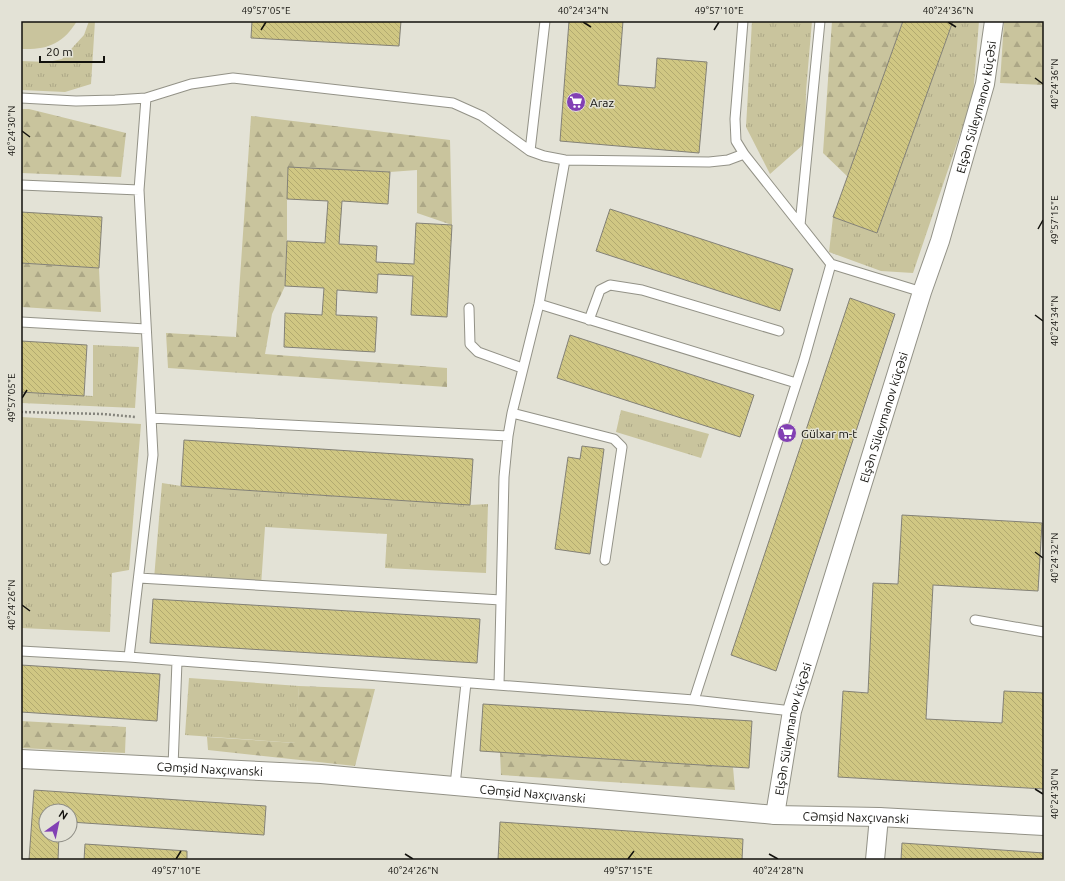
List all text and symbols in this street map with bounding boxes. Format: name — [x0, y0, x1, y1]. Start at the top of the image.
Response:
text: 49°57'05"E — [241, 5, 291, 16]
text: 40°24'34"N — [558, 5, 608, 16]
text: 49°57'10"E — [694, 5, 744, 16]
text: 40°24'36"N — [923, 5, 973, 16]
scale bar — [40, 38, 104, 64]
street label: Elşən Süleymanov küçəsi — [953, 40, 998, 175]
text: 20 m — [46, 45, 73, 58]
text: 40°24'36"N — [1049, 59, 1060, 109]
supermarket icon: Araz — [565, 91, 587, 113]
place label: Araz — [590, 96, 615, 109]
text: 40°24'30"N — [6, 106, 17, 156]
text: 49°57'15"E — [1049, 195, 1060, 245]
text: 40°24'34"N — [1049, 296, 1060, 346]
street label: Elşən Süleymanov küçəsi — [857, 350, 910, 484]
text: 49°57'05"E — [6, 373, 17, 423]
supermarket icon: Gülxar m-t — [776, 422, 798, 444]
place label: Gülxar m-t — [801, 427, 857, 440]
text: 40°24'32"N — [1049, 533, 1060, 583]
text: 40°24'26"N — [6, 580, 17, 630]
street label: Elşən Süleymanov küçəsi — [772, 661, 813, 796]
street label: Cəmşid Naxçıvanski — [156, 759, 263, 778]
text: 40°24'30"N — [1049, 769, 1060, 819]
street label: Cəmşid Naxçıvanski — [479, 782, 586, 804]
north arrow — [38, 803, 78, 843]
text: N — [57, 807, 70, 822]
street label: Cəmşid Naxçıvanski — [802, 809, 909, 825]
text: 49°57'10"E — [151, 865, 201, 876]
text: 40°24'26"N — [388, 865, 438, 876]
text: 49°57'15"E — [603, 865, 653, 876]
text: 40°24'28"N — [753, 865, 803, 876]

